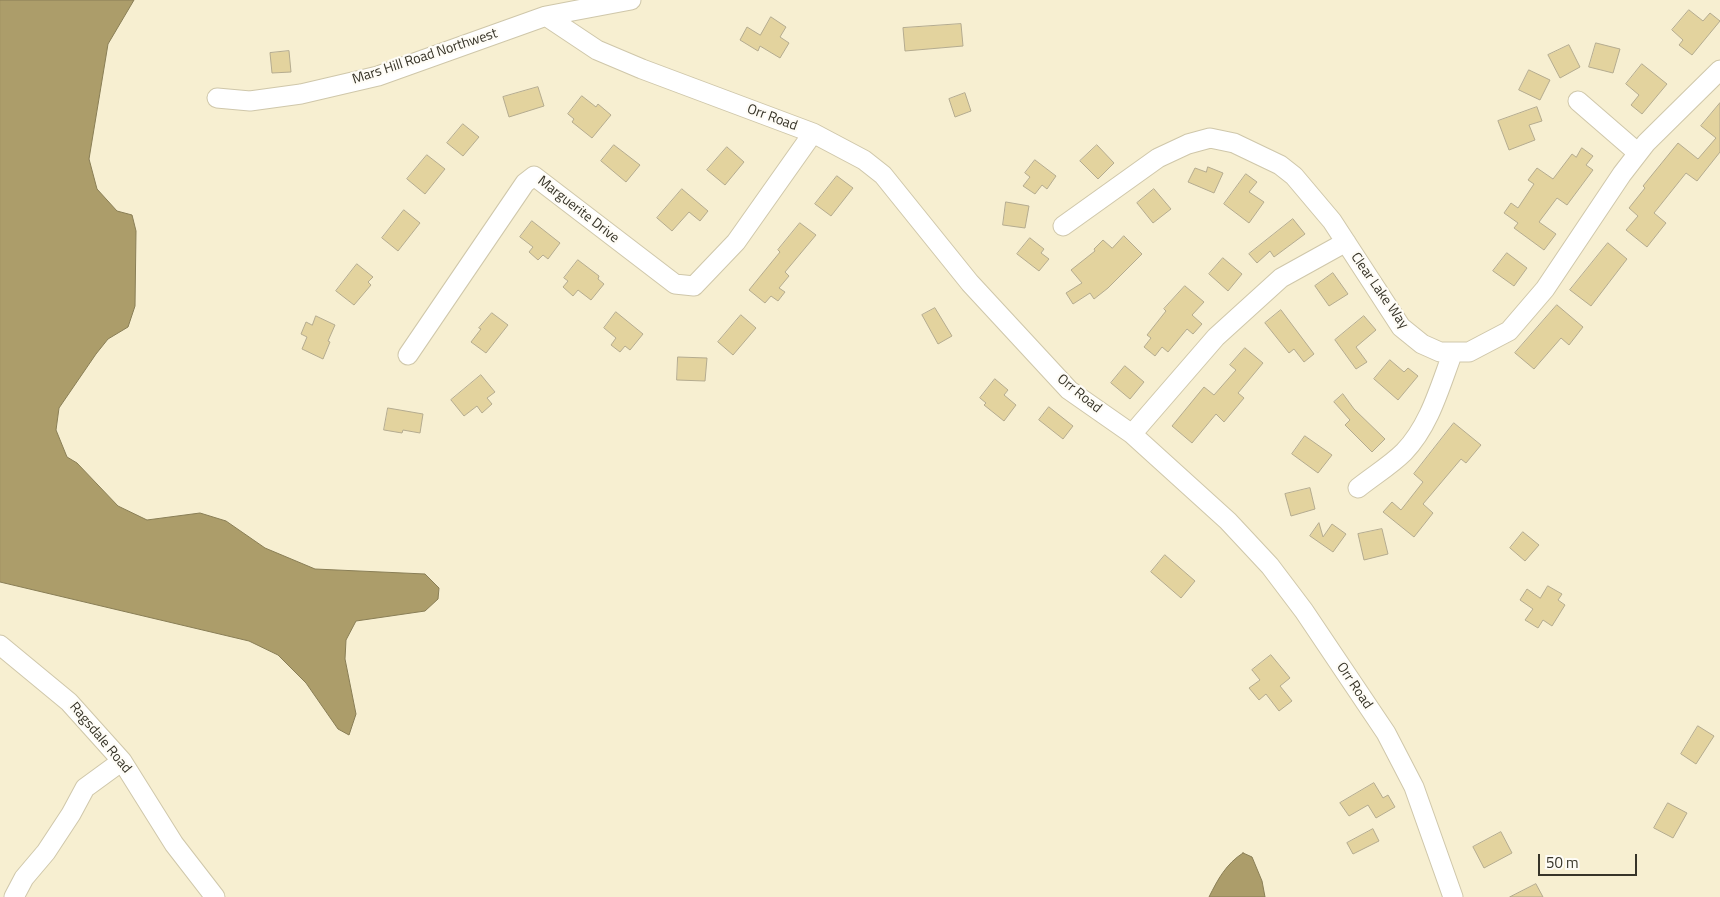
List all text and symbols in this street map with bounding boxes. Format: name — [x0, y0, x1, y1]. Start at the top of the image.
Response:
street label: Mars Hill Road Northwest — [350, 26, 500, 88]
street label: Orr Road — [745, 101, 799, 135]
street label: Marguerite Drive — [534, 173, 622, 247]
street label: Clear Lake Way — [1347, 250, 1411, 332]
street label: Orr Road — [1053, 371, 1105, 417]
street label: Orr Road — [1332, 660, 1376, 712]
street label: Ragsdale Road — [65, 699, 135, 777]
scale bar — [1540, 844, 1639, 876]
text: 50 m — [1546, 851, 1579, 874]

